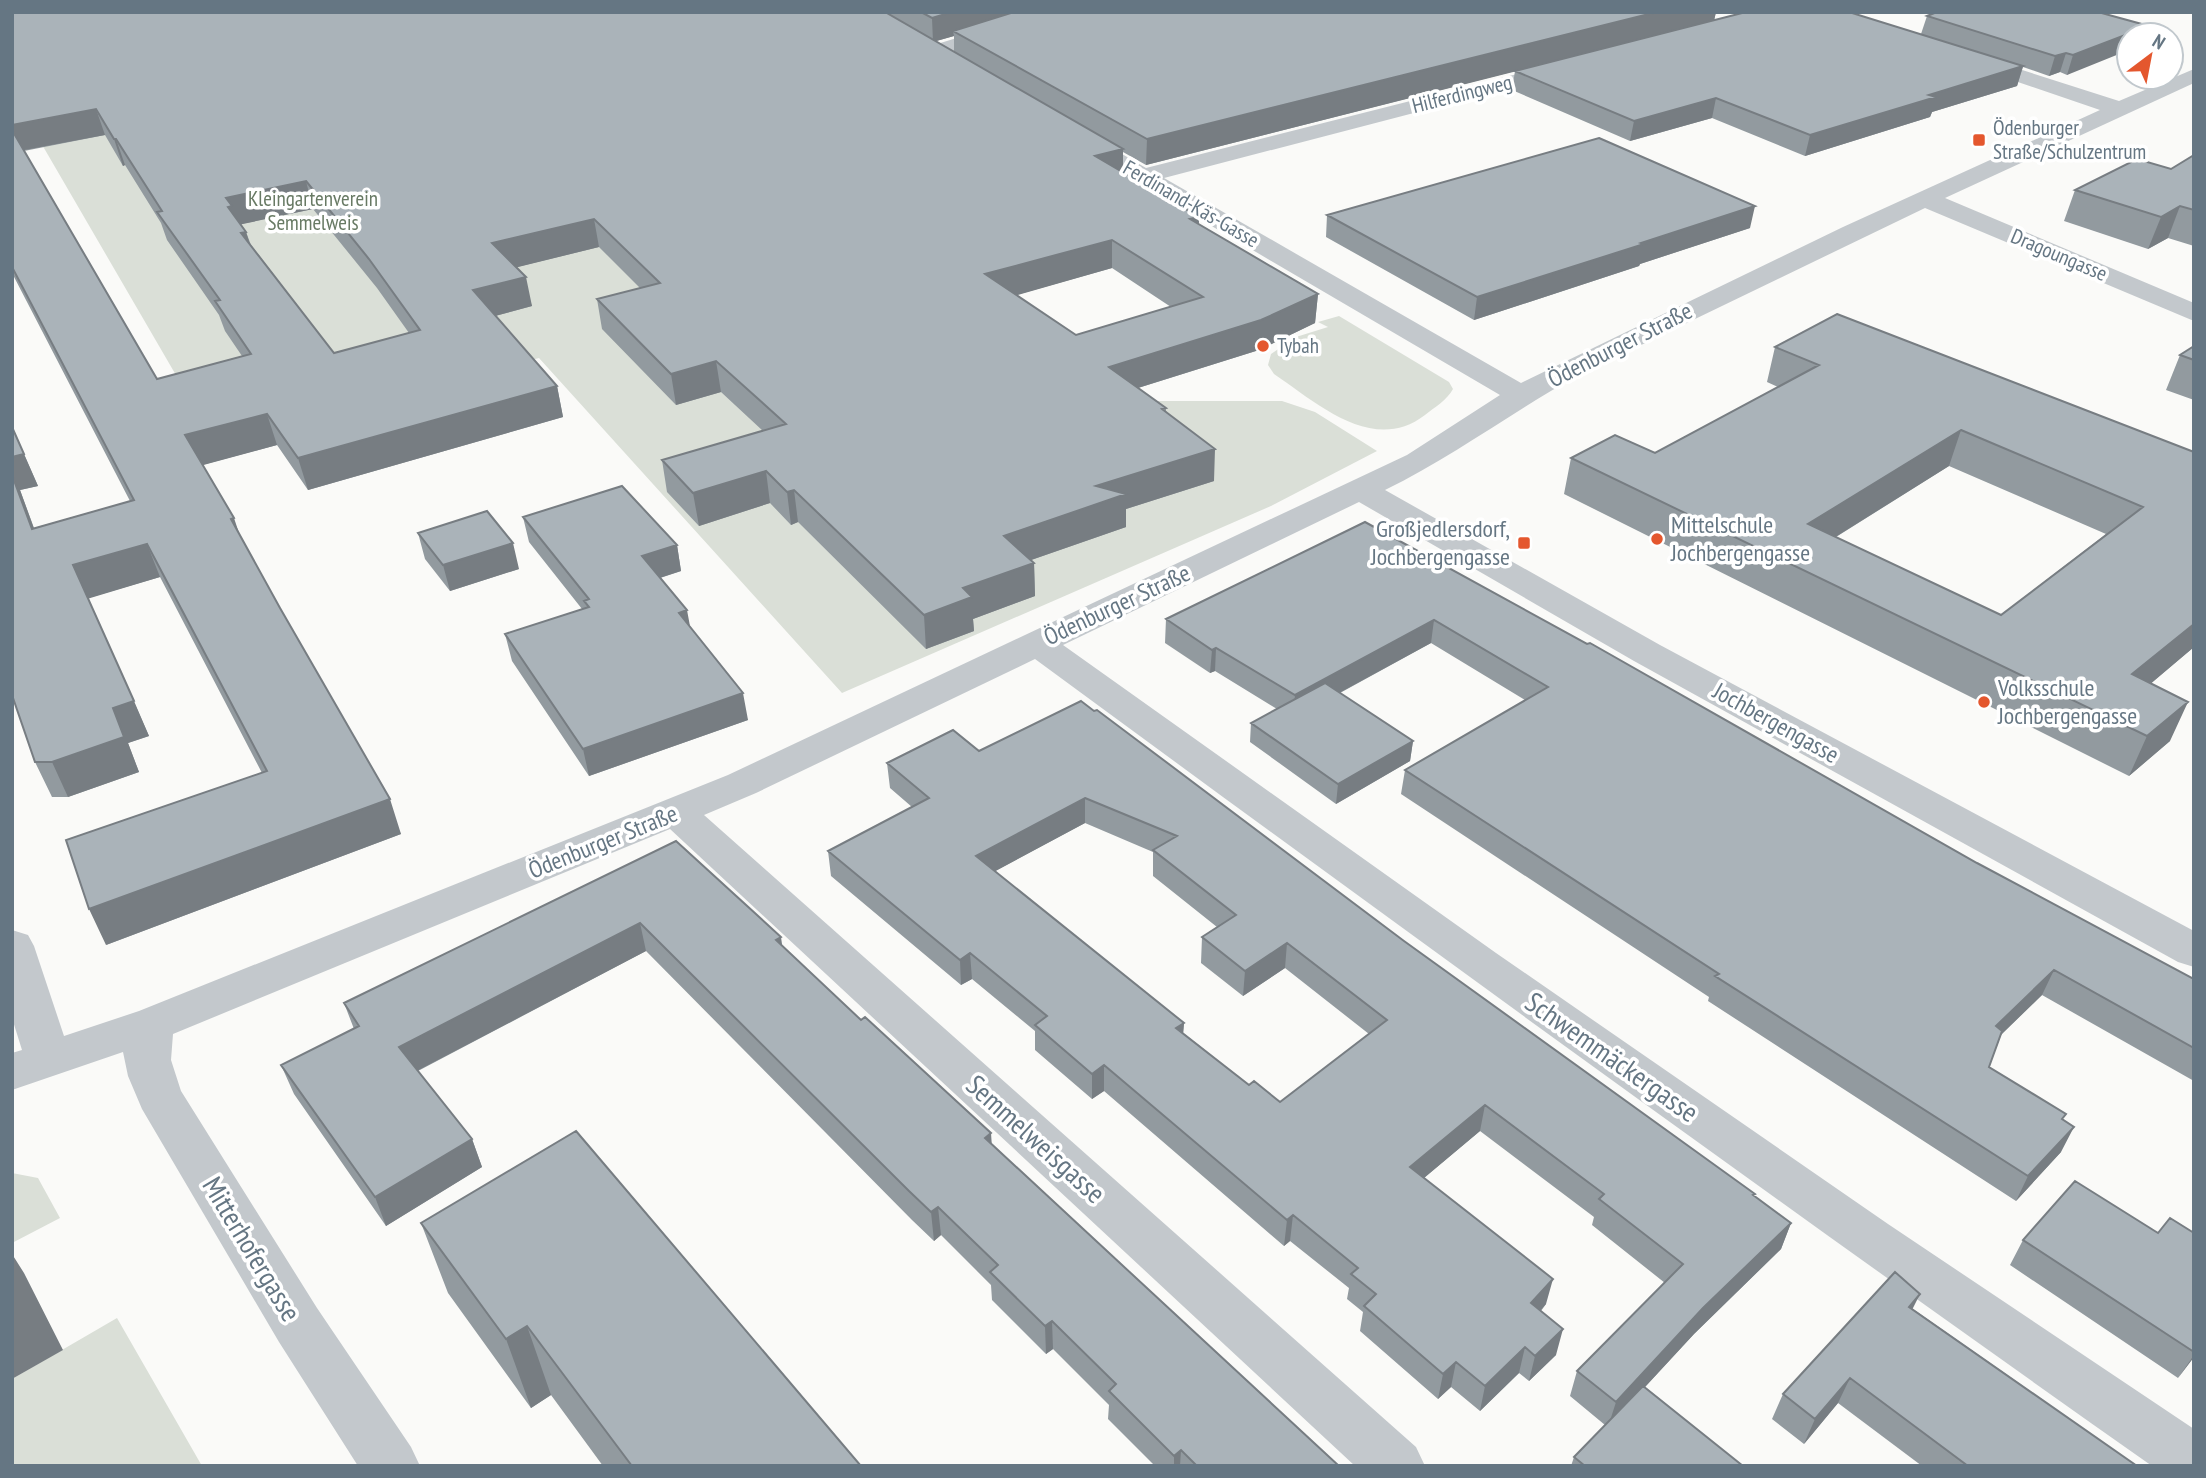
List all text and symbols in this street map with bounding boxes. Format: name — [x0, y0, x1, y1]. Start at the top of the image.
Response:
north arrow — [2115, 21, 2185, 91]
text: N — [2148, 29, 2170, 54]
street label: Hilferdingweg — [1409, 68, 1515, 119]
place label: Ödenburger Straße/Schulzentrum — [1993, 114, 2146, 165]
marker: Ödenburger Straße/Schulzentrum — [1971, 132, 1987, 148]
street label: Ferdinand-Käs-Gasse — [1119, 154, 1264, 253]
park label: Kleingartenverein Semmelweis — [248, 185, 378, 236]
street label: Dragoungasse — [2007, 222, 2111, 287]
street label: Ödenburger Straße — [1542, 295, 1697, 394]
place label: Tybah — [1277, 332, 1319, 359]
marker: Tybah — [1255, 338, 1271, 354]
place label: Mittelschule Jochbergengasse — [1670, 509, 1810, 568]
place label: Großjedlersdorf, Jochbergengasse — [1370, 513, 1510, 572]
marker: Mittelschule Jochbergengasse — [1649, 531, 1665, 547]
marker: Großjedlersdorf, Jochbergengasse — [1516, 535, 1532, 551]
street label: Ödenburger Straße — [1039, 557, 1195, 652]
place label: Volksschule Jochbergengasse — [1997, 672, 2137, 731]
street label: Jochbergengasse — [1707, 675, 1845, 770]
marker: Volksschule Jochbergengasse — [1976, 694, 1992, 710]
street label: Ödenburger Straße — [524, 798, 682, 886]
street label: Schwemmäckergasse — [1518, 983, 1706, 1130]
street label: Semmelweisgasse — [959, 1066, 1114, 1211]
street label: Mitterhofergasse — [195, 1170, 310, 1328]

